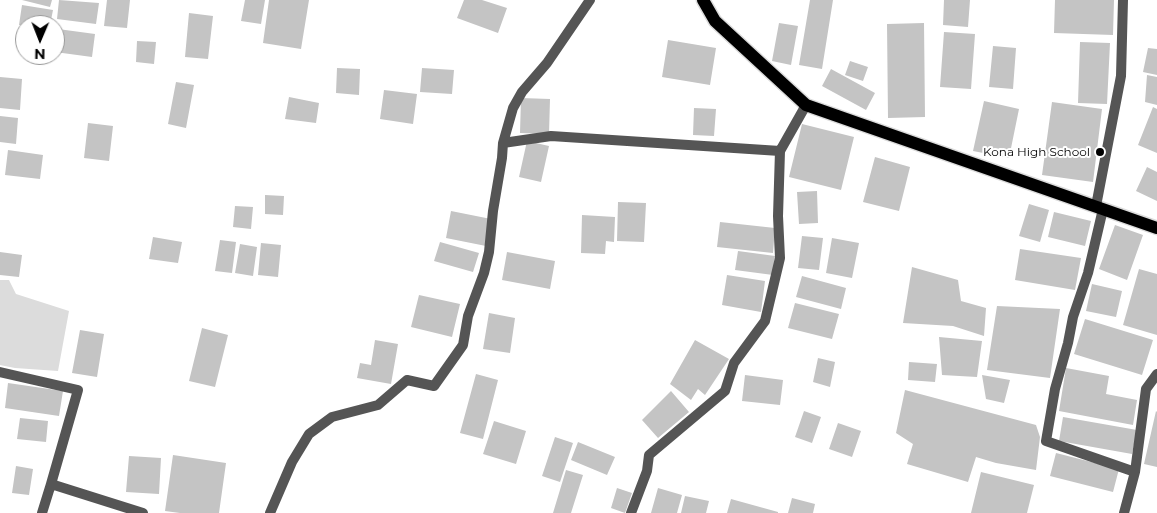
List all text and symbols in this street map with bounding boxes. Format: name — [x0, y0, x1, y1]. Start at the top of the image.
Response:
north arrow — [15, 15, 65, 65]
text: N — [34, 45, 46, 63]
place label: Kona High School — [983, 145, 1090, 159]
marker: Kona High School — [1094, 146, 1106, 158]

